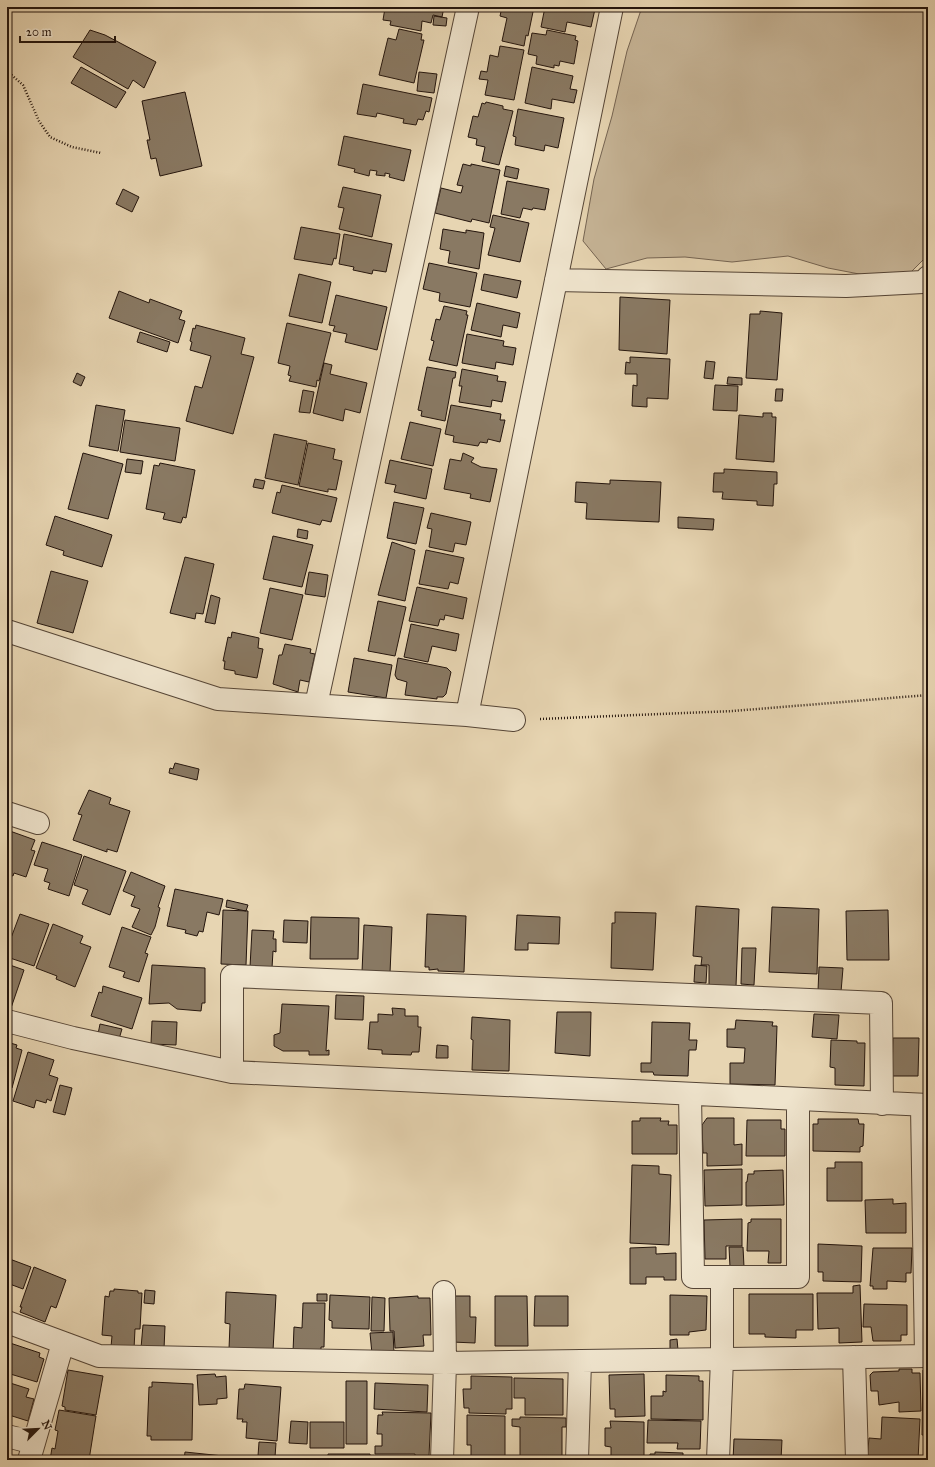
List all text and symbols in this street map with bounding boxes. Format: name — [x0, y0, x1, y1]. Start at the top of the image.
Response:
scale bar — [20, 18, 115, 44]
text: 20 m — [26, 25, 52, 39]
north arrow — [18, 1409, 58, 1449]
text: N — [39, 1418, 55, 1433]

